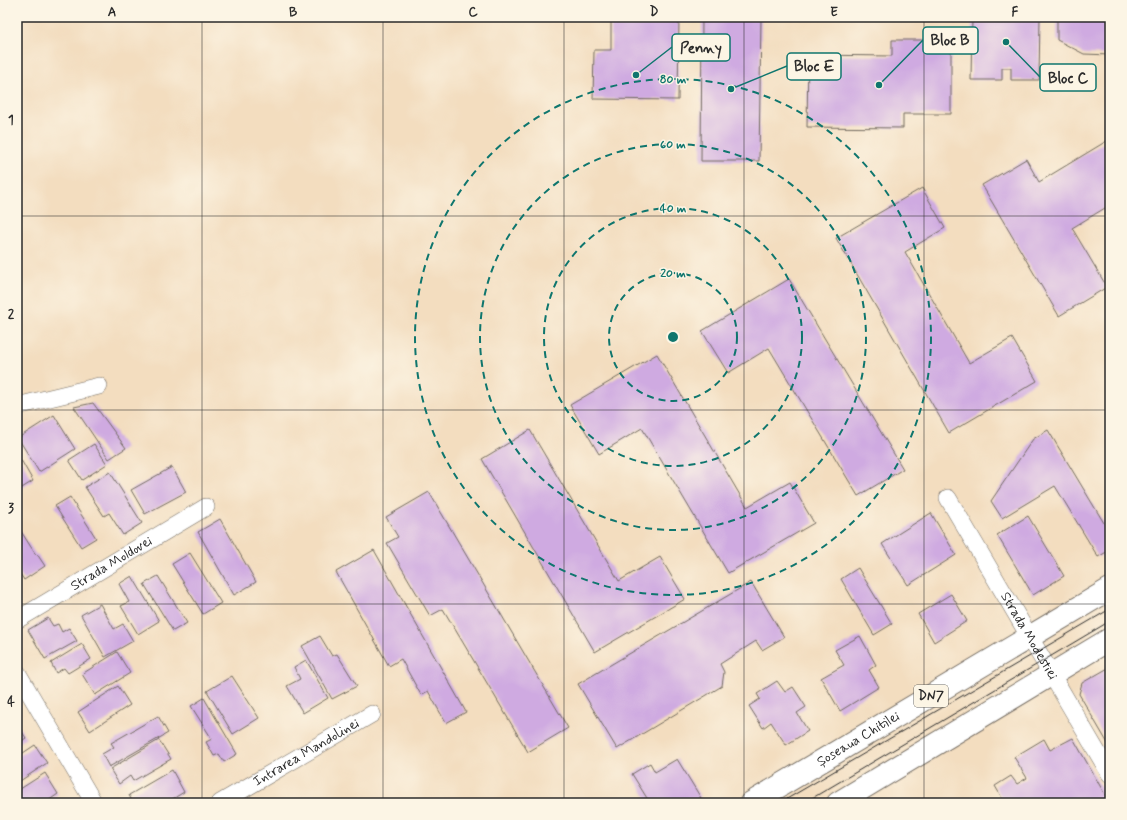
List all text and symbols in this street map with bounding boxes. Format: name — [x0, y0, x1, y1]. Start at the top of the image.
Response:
text: A — [108, 4, 116, 21]
text: B — [289, 4, 298, 21]
text: C — [468, 4, 478, 21]
text: D — [650, 4, 659, 21]
text: E — [830, 4, 838, 21]
text: F — [1012, 4, 1019, 21]
callout: Bloc B — [923, 27, 978, 54]
text: Bloc B — [930, 31, 970, 51]
callout: Penny — [672, 34, 730, 61]
text: Penny — [680, 39, 722, 59]
callout: Bloc E — [787, 53, 841, 80]
text: Bloc E — [794, 57, 834, 77]
callout: Bloc C — [1040, 64, 1096, 91]
text: Bloc C — [1048, 69, 1088, 89]
text: 80 m — [660, 72, 687, 88]
text: 1 — [8, 112, 14, 129]
text: 60 m — [660, 137, 686, 153]
text: 40 m — [660, 201, 687, 217]
text: 20 m — [660, 266, 686, 282]
text: 2 — [8, 306, 15, 323]
centre of rings — [666, 330, 680, 344]
text: 3 — [8, 500, 14, 517]
street label: Strada Moldovei — [67, 532, 156, 595]
street label: Strada Modestiei — [996, 589, 1062, 684]
road number: DN7 — [914, 685, 948, 707]
text: 4 — [7, 694, 15, 711]
street label: Șoseaua Chitilei — [813, 707, 904, 771]
street label: Intrarea Mandolinei — [250, 714, 363, 791]

